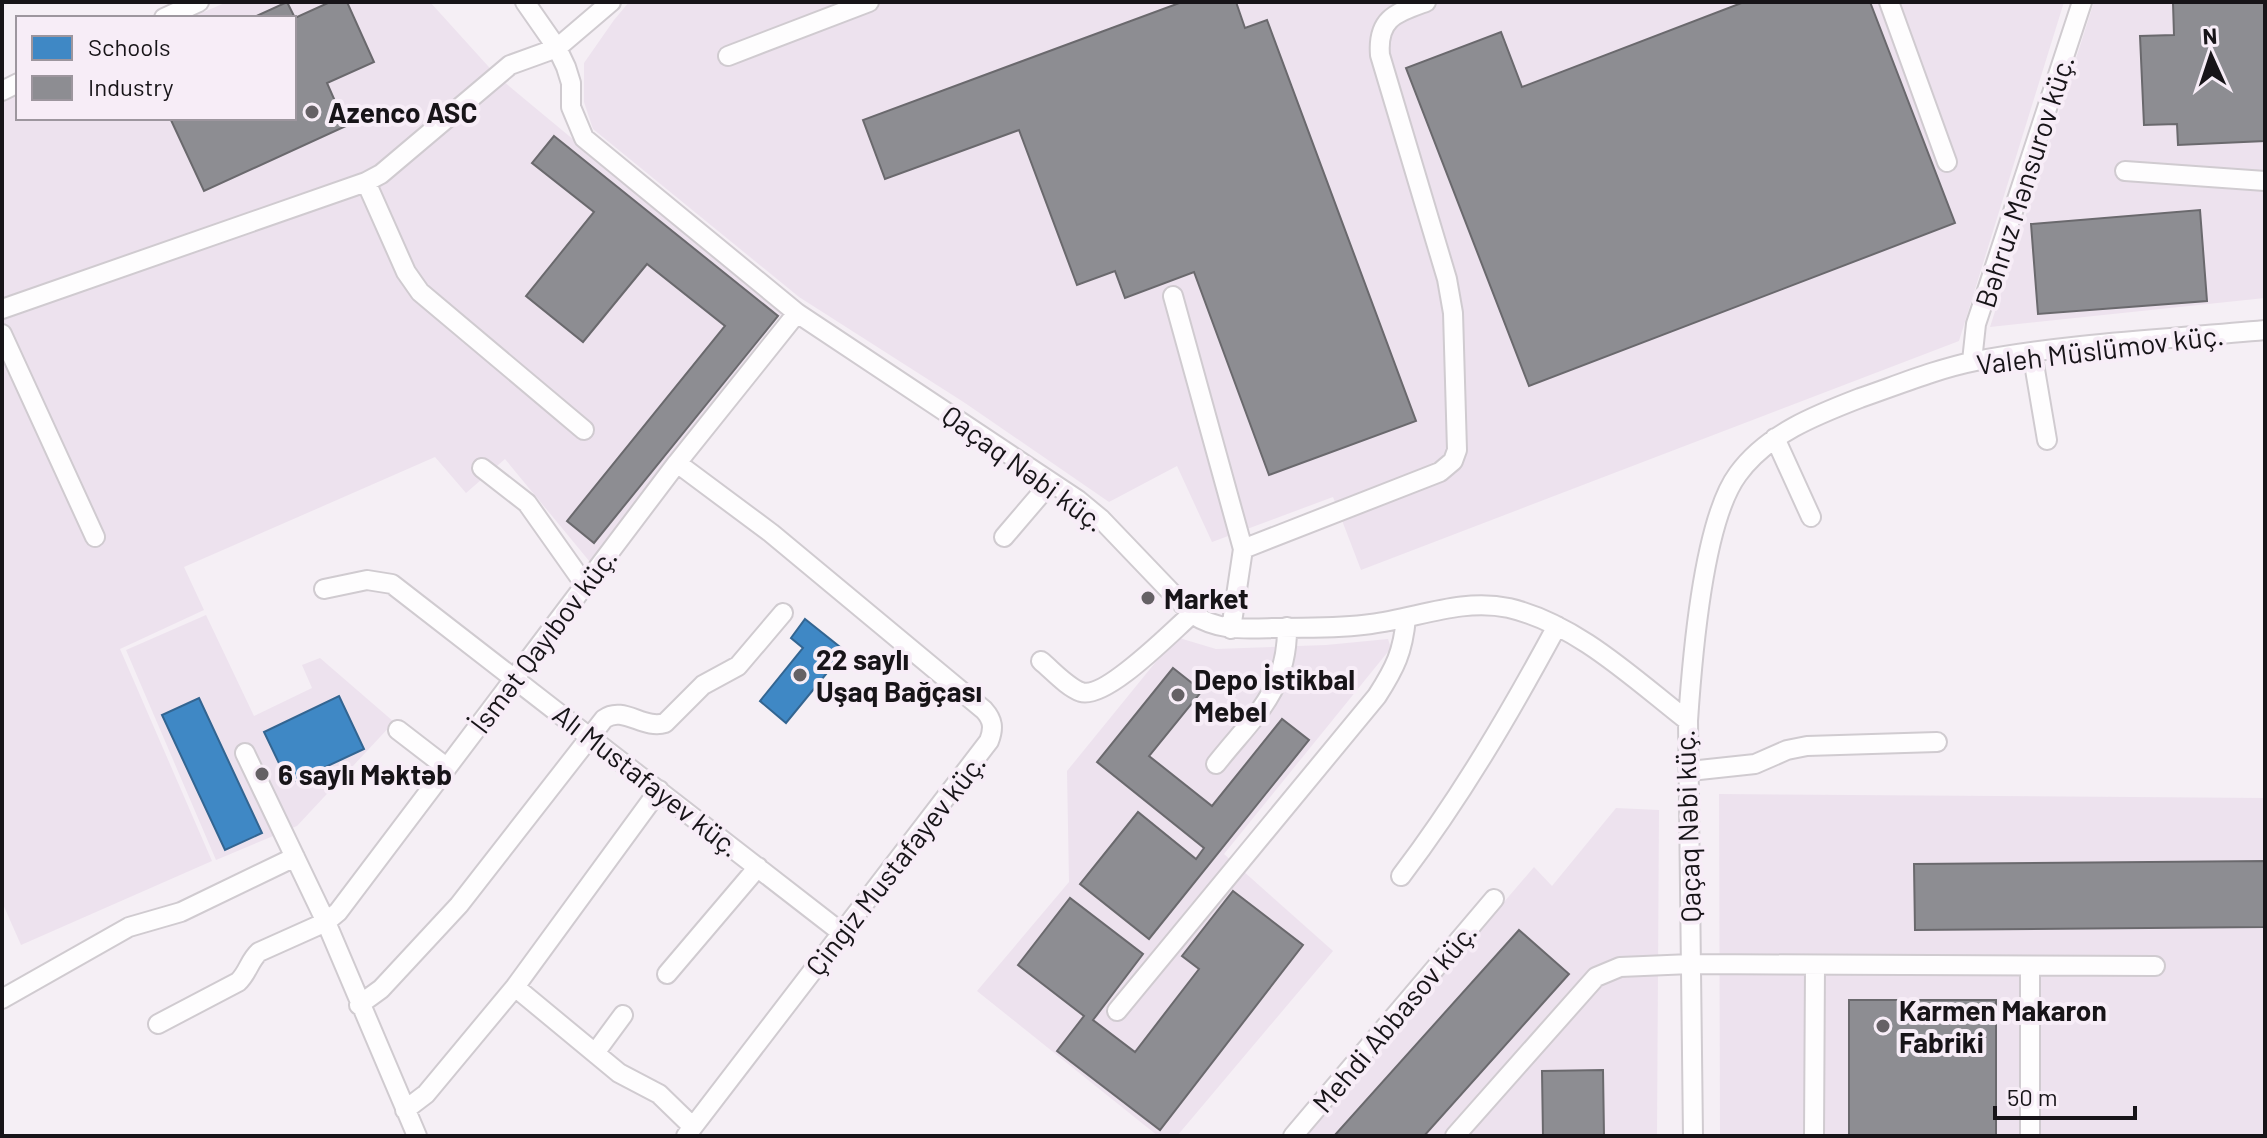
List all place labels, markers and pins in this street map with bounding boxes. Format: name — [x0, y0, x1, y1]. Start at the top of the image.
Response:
place label: Azenco ASC — [328, 95, 478, 129]
marker: Azenco ASC — [303, 103, 321, 121]
place label: Market — [1164, 581, 1249, 615]
marker: Market — [1139, 589, 1157, 607]
place label: 22 saylı Uşaq Bağçası — [816, 642, 982, 708]
place label: Depo İstikbal Mebel — [1194, 662, 1355, 728]
marker: 22 saylı Uşaq Bağçası — [791, 666, 809, 684]
marker: Depo İstikbal Mebel — [1169, 686, 1187, 704]
place label: 6 saylı Məktəb — [278, 757, 452, 791]
marker: 6 saylı Məktəb — [253, 765, 271, 783]
place label: Karmen Makaron Fabriki — [1899, 993, 2107, 1059]
marker: Karmen Makaron Fabriki — [1874, 1017, 1892, 1035]

